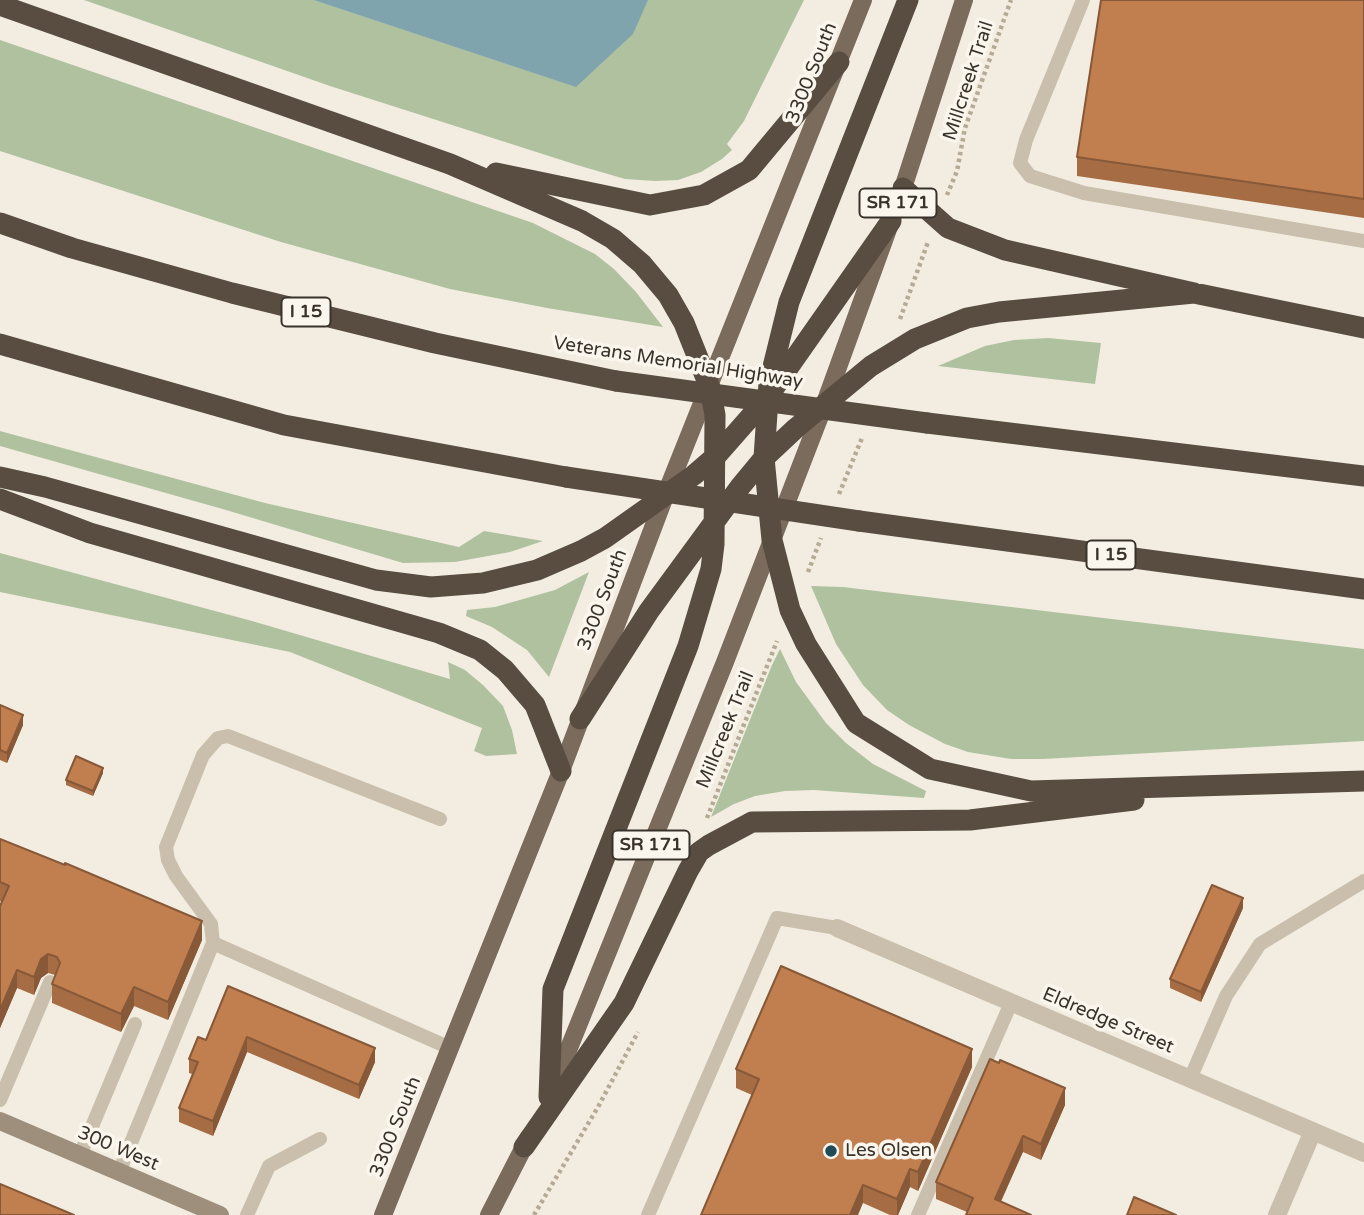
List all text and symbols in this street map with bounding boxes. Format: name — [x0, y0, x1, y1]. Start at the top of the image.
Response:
street label: Millcreek Trail — [939, 18, 999, 144]
street label: 3300 South — [782, 19, 842, 127]
road number: SR 171 — [860, 188, 936, 218]
road number: I 15 — [282, 298, 330, 326]
street label: Veterans Memorial Highway — [552, 332, 804, 394]
road number: I 15 — [1086, 540, 1136, 570]
street label: 3300 South — [573, 546, 633, 654]
street label: Millcreek Trail — [692, 668, 760, 792]
road number: SR 171 — [612, 830, 690, 860]
street label: Eldredge Street — [1039, 983, 1177, 1059]
street label: 3300 South — [366, 1073, 426, 1181]
street label: 300 West — [74, 1122, 162, 1176]
place label: Les Olsen — [845, 1140, 932, 1162]
marker: Les Olsen — [823, 1143, 839, 1159]

